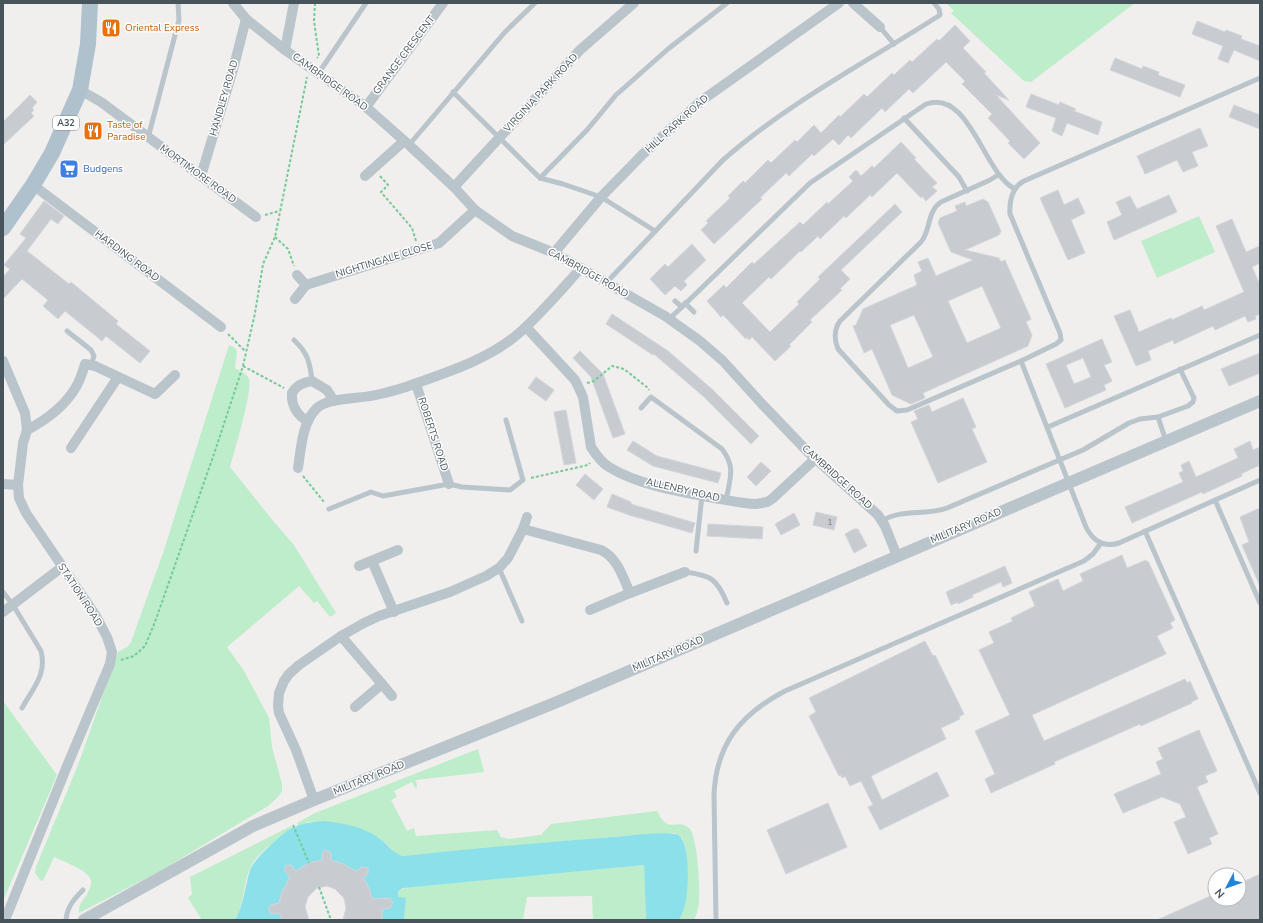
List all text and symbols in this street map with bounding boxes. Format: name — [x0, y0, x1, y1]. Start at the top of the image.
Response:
street label: GRANGE CRESCENT — [370, 13, 438, 97]
restaurant icon: Oriental Express — [100, 17, 122, 39]
place label: Oriental Express — [125, 21, 199, 35]
street label: CAMBRIDGE ROAD — [289, 50, 371, 114]
street label: VIRGINIA PARK ROAD — [500, 51, 581, 136]
street label: HANDLEY ROAD — [206, 58, 242, 138]
street label: HILL PARK ROAD — [642, 92, 712, 156]
road number: A32 — [53, 116, 79, 130]
place label: Taste of Paradise — [107, 118, 146, 144]
restaurant icon: Taste of Paradise — [82, 120, 104, 142]
street label: MORTIMORE ROAD — [157, 141, 239, 207]
supermarket icon: Budgens — [58, 158, 80, 180]
place label: Budgens — [83, 162, 123, 176]
street label: HARDING ROAD — [92, 227, 162, 285]
street label: NIGHTINGALE CLOSE — [334, 239, 434, 281]
street label: CAMBRIDGE ROAD — [545, 245, 631, 301]
street label: ROBERTS ROAD — [414, 395, 452, 473]
street label: CAMBRIDGE ROAD — [799, 442, 875, 512]
street label: ALLENBY ROAD — [645, 475, 721, 505]
street label: MILITARY ROAD — [928, 505, 1004, 547]
house number: 1 — [828, 517, 833, 528]
street label: STATION ROAD — [54, 561, 106, 629]
street label: MILITARY ROAD — [630, 633, 706, 675]
street label: MILITARY ROAD — [331, 757, 407, 799]
north arrow — [1207, 867, 1247, 907]
text: N — [1211, 885, 1228, 901]

